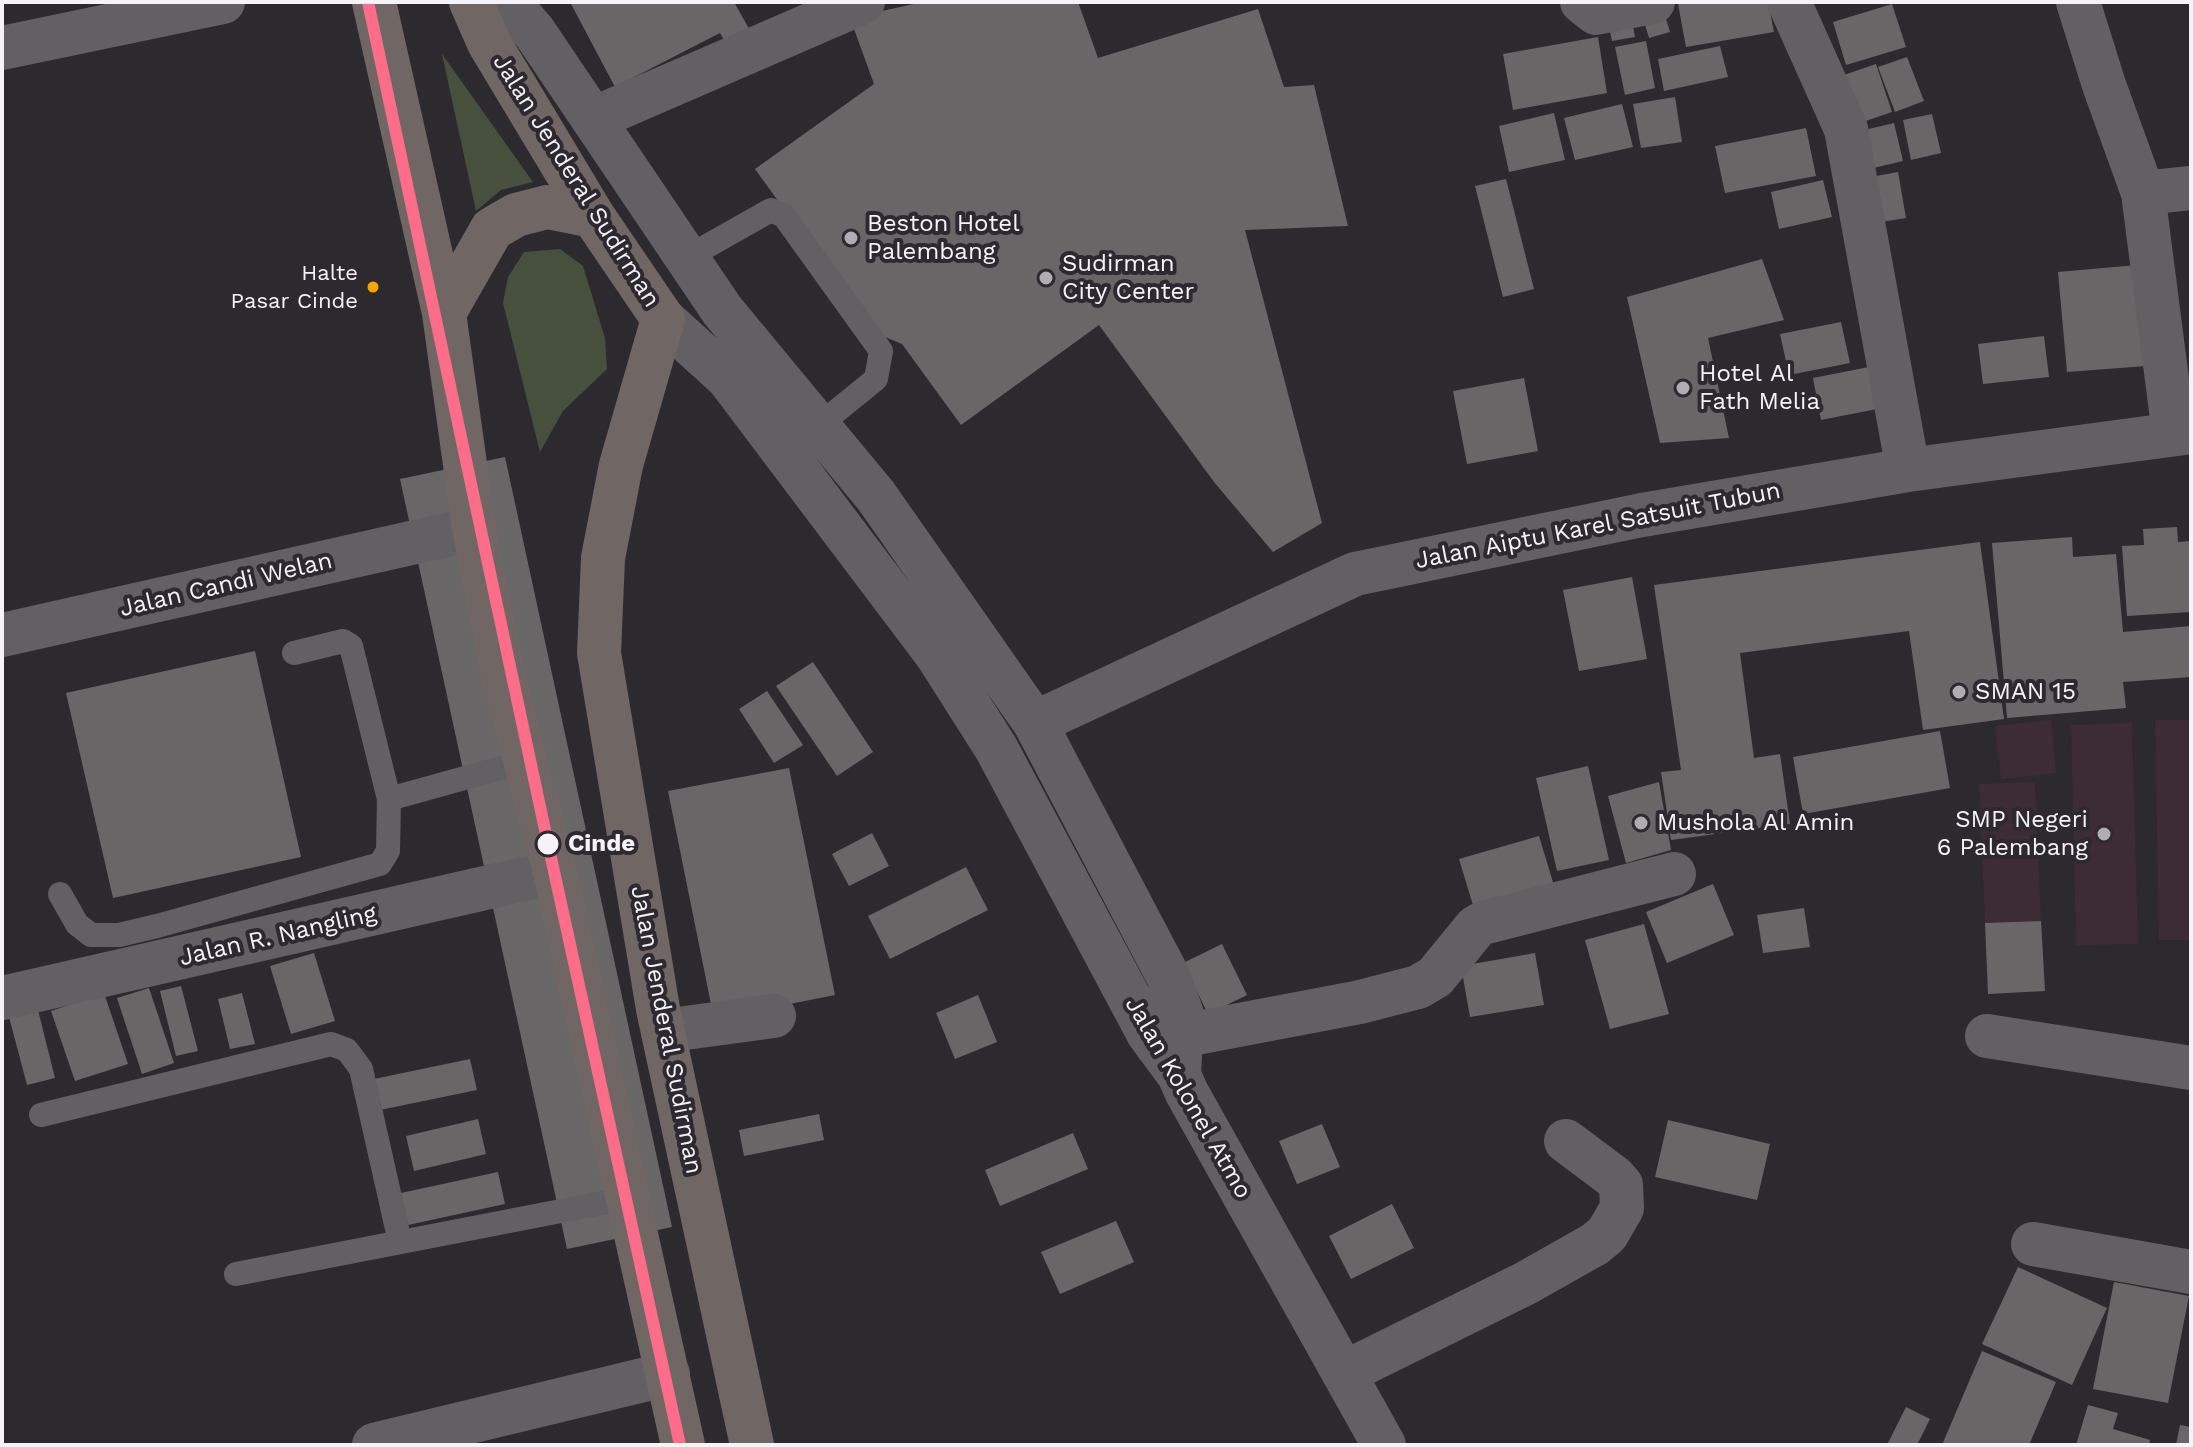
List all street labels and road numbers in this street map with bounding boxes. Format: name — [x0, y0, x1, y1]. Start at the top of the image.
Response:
street label: Jalan Jenderal Sudirman — [486, 49, 666, 313]
street label: Jalan Aiptu Karel Satsuit Tubun — [1413, 476, 1783, 576]
street label: Jalan Candi Welan — [117, 547, 335, 623]
street label: Jalan Jenderal Sudirman — [624, 884, 708, 1176]
street label: Jalan R. Nangling — [177, 899, 379, 973]
street label: Jalan Kolonel Atmo — [1118, 992, 1258, 1204]

